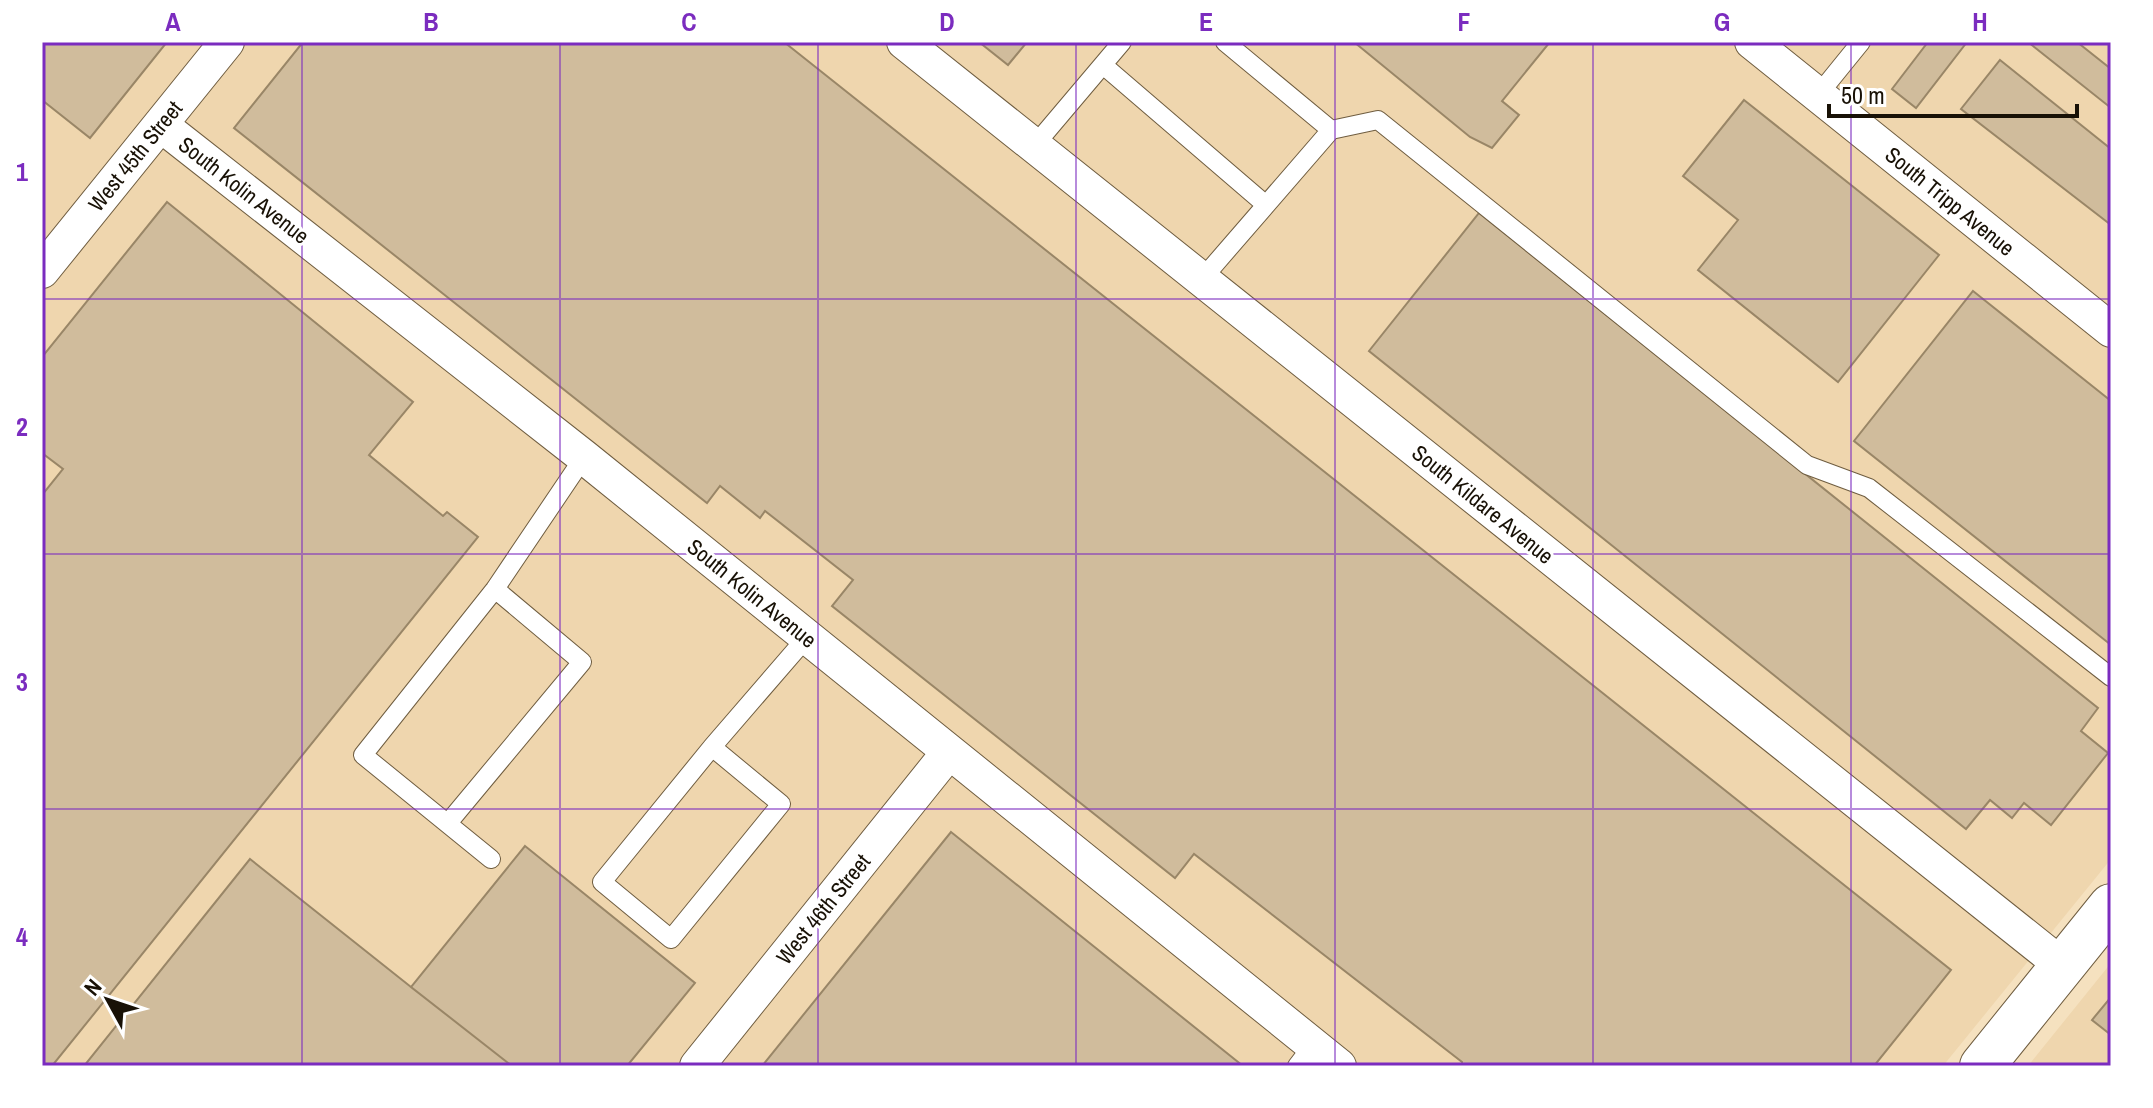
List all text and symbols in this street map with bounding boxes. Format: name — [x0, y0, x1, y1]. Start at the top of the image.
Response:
text: A — [165, 4, 181, 39]
text: B — [423, 4, 439, 39]
text: C — [681, 4, 697, 39]
text: D — [939, 4, 955, 39]
text: E — [1199, 4, 1213, 39]
text: F — [1457, 4, 1471, 39]
text: G — [1714, 4, 1730, 39]
text: H — [1972, 4, 1988, 39]
scale bar — [1829, 68, 2077, 118]
text: 50 m — [1841, 79, 1885, 111]
street label: West 45th Street — [81, 94, 189, 218]
street label: South Kolin Avenue — [172, 129, 316, 251]
street label: South Tripp Avenue — [1879, 140, 2021, 262]
text: 1 — [16, 154, 28, 189]
text: 2 — [16, 409, 28, 444]
street label: South Kildare Avenue — [1406, 438, 1560, 570]
street label: South Kolin Avenue — [681, 532, 823, 654]
text: 3 — [16, 664, 28, 699]
street label: West 46th Street — [769, 847, 877, 971]
text: 4 — [16, 919, 28, 954]
north arrow — [68, 960, 148, 1040]
text: N — [77, 973, 108, 1002]

